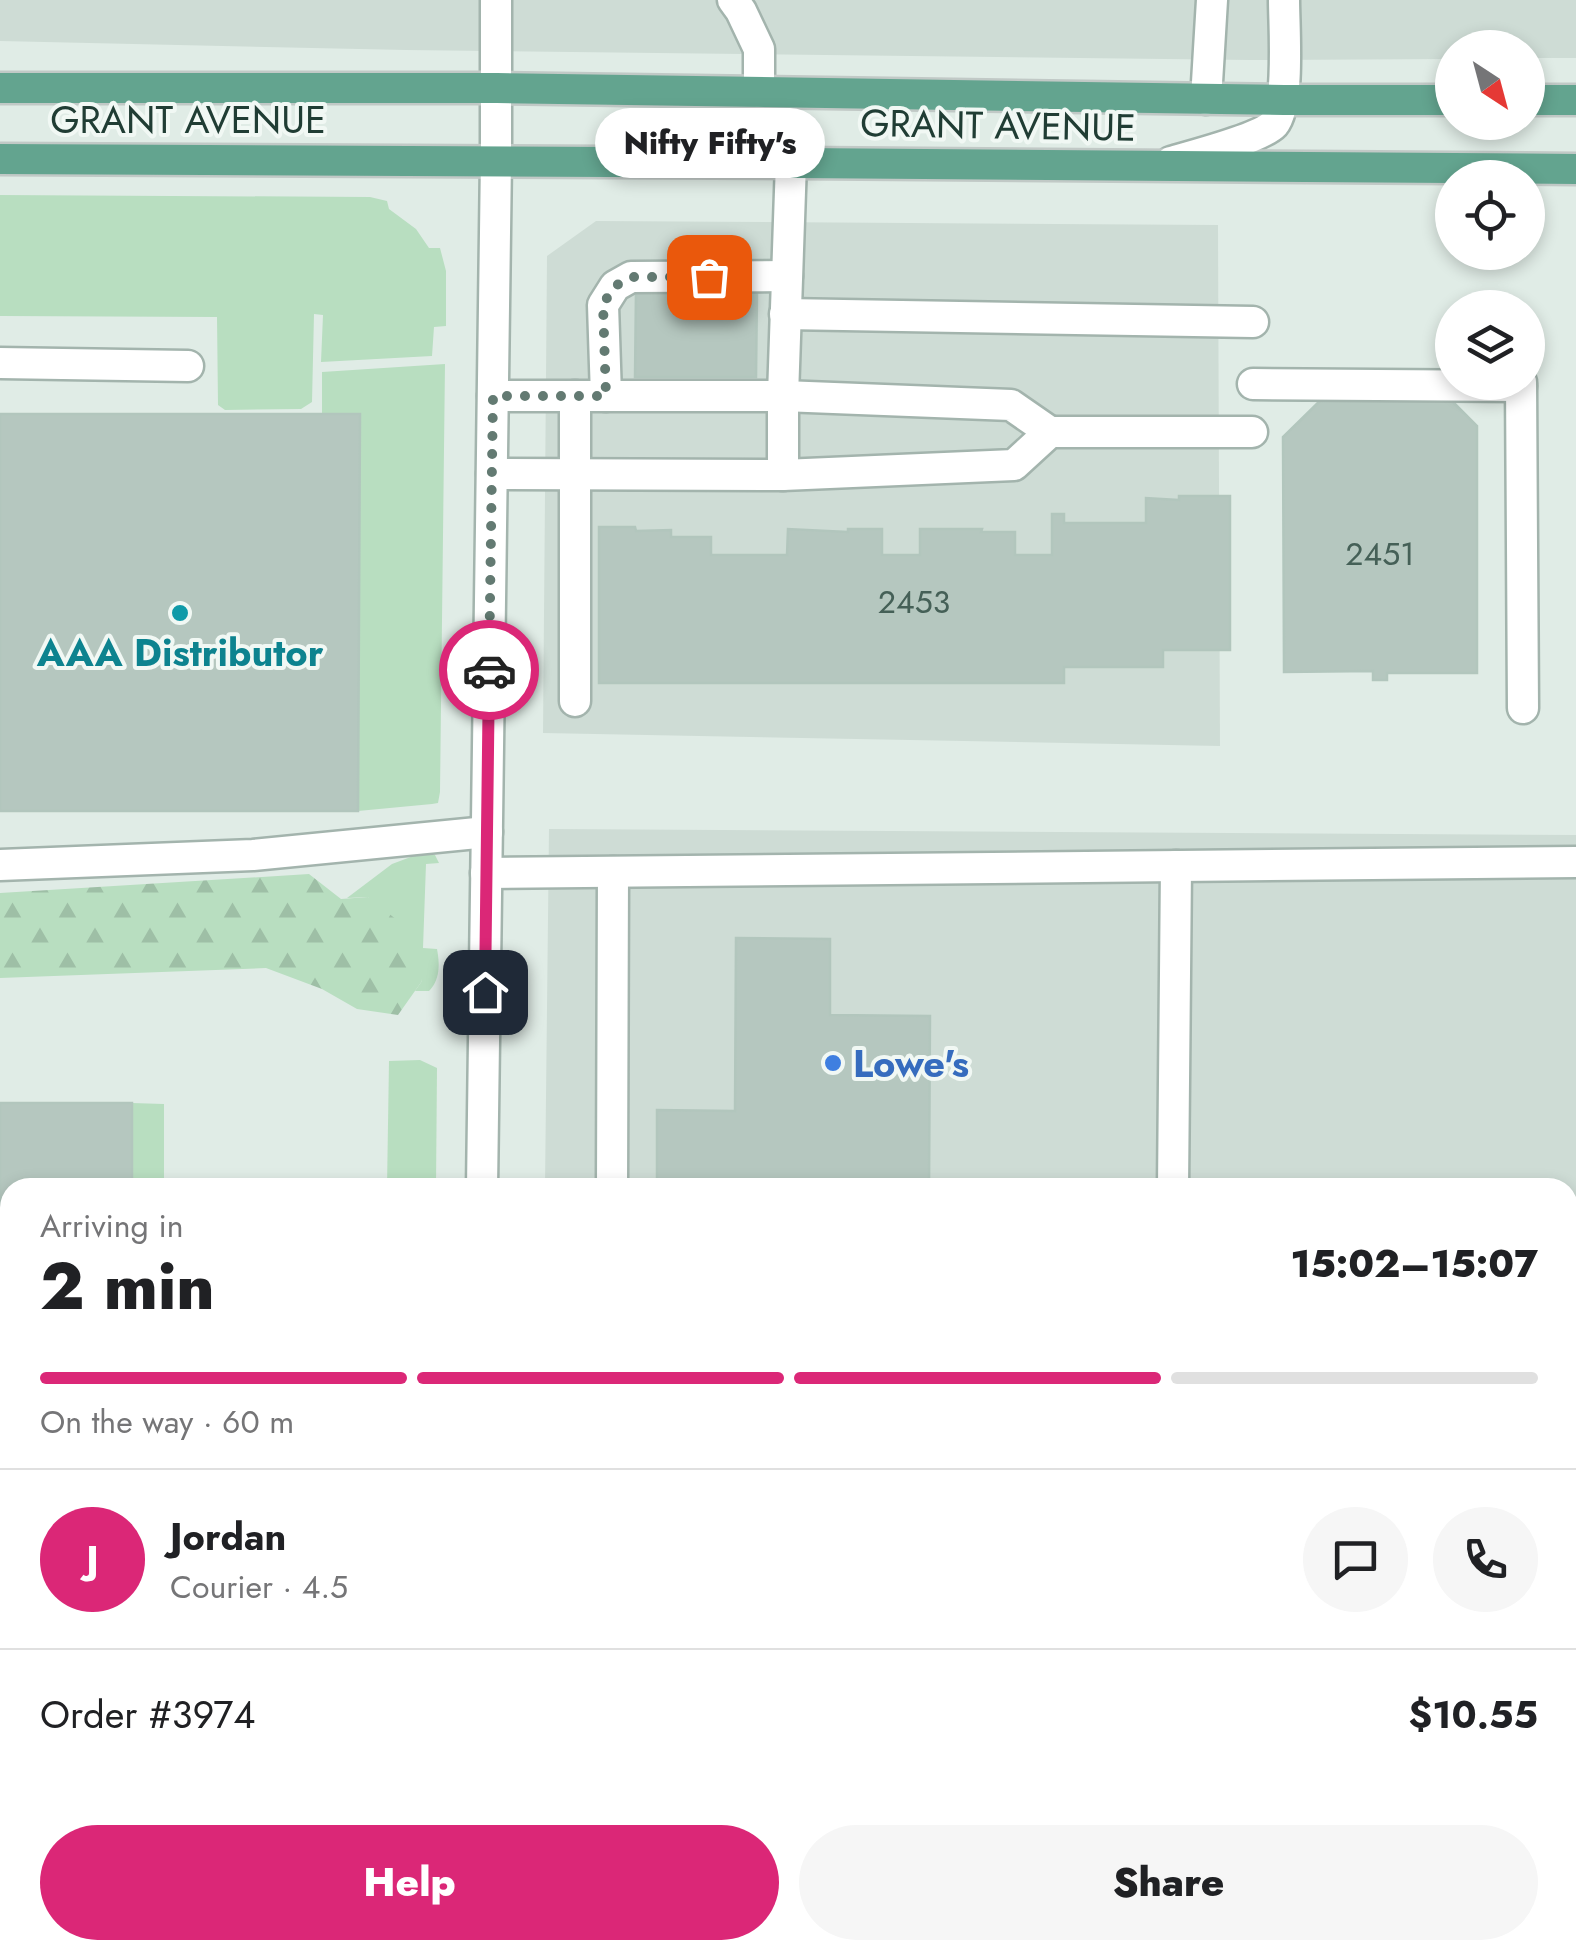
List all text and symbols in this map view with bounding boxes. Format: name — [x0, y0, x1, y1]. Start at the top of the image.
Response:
north arrow — [1435, 30, 1545, 140]
map controls — [1435, 30, 1545, 400]
street label: GRANT AVENUE — [50, 92, 326, 147]
street label: GRANT AVENUE — [860, 95, 1136, 155]
callout: Nifty Fifty's — [594, 107, 824, 177]
text: Nifty Fifty's — [623, 120, 797, 166]
button: locate — [1435, 160, 1545, 270]
pin — [667, 235, 752, 320]
icon: bag — [682, 250, 737, 305]
button: layers — [1435, 290, 1545, 400]
house number: 2451 — [1345, 531, 1415, 577]
house number: 2453 — [878, 579, 950, 625]
marker: AAA Distributor — [169, 602, 191, 624]
courier — [439, 620, 539, 720]
place label: AAA Distributor — [36, 625, 324, 680]
icon: car — [462, 643, 517, 698]
pin — [443, 950, 528, 1035]
icon: home — [458, 965, 513, 1020]
place label: Lowe's — [853, 1036, 969, 1091]
marker: Lowe's — [822, 1052, 844, 1074]
text: Arriving in — [40, 1203, 184, 1249]
text: 15:02–15:07 — [1290, 1236, 1538, 1291]
text: 2 min — [40, 1239, 215, 1333]
text: On the way · 60 m — [40, 1399, 294, 1445]
button: chat — [1303, 1507, 1408, 1612]
button: phone — [1433, 1507, 1538, 1612]
text: Jordan — [170, 1509, 286, 1564]
text: J — [86, 1532, 99, 1587]
text: Courier · 4.5 — [170, 1564, 348, 1610]
text: Order #3974 — [40, 1687, 255, 1742]
text: $10.55 — [1409, 1687, 1538, 1742]
button: Help — [40, 1825, 779, 1940]
button: Share — [799, 1825, 1538, 1940]

